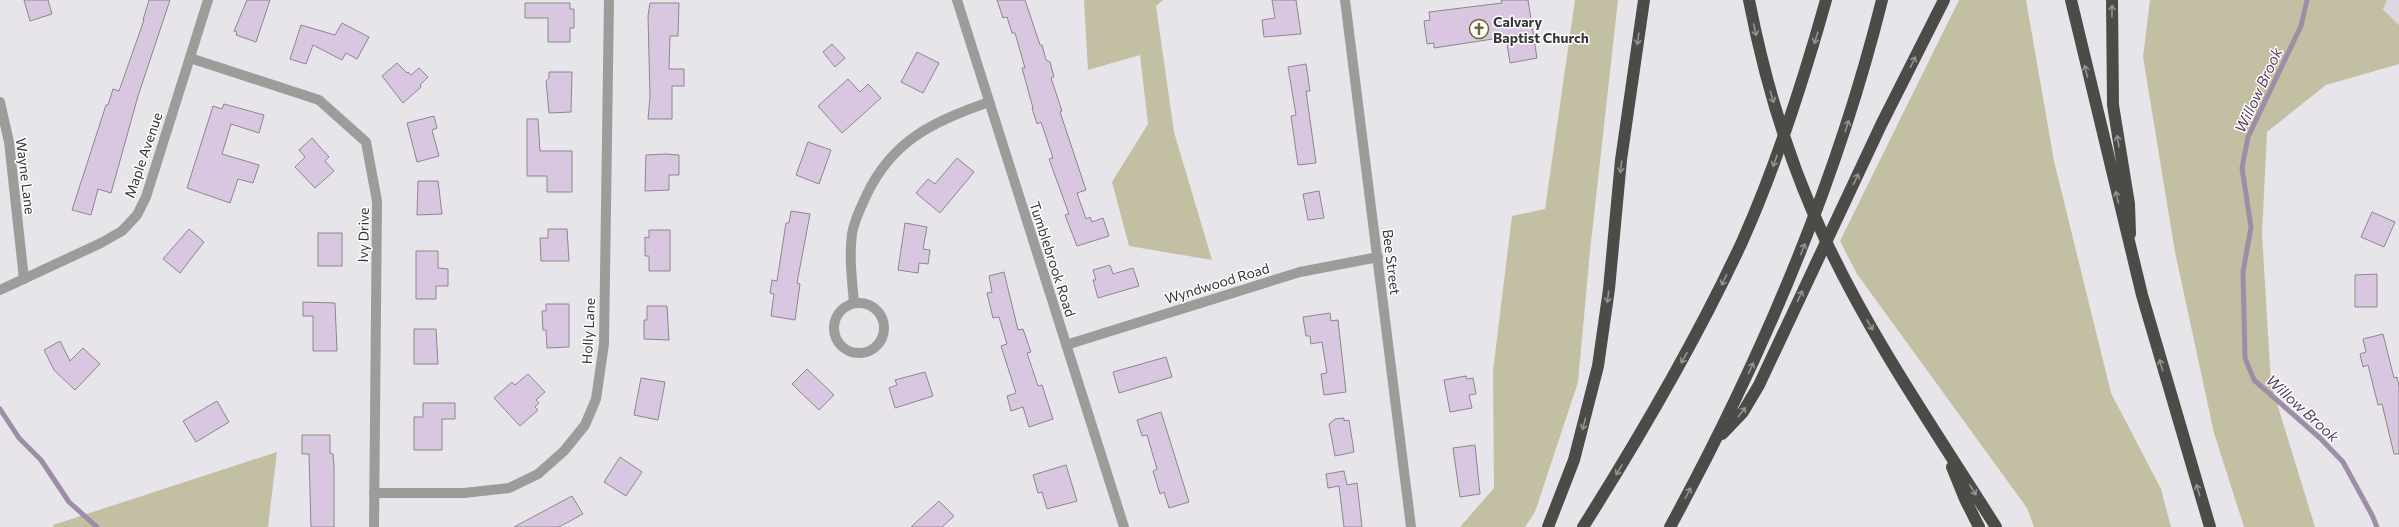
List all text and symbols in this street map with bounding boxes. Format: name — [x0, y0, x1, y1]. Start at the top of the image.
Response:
one-way arrow — [2108, 5, 2116, 18]
place label: Calvary Baptist Church — [1493, 13, 1589, 46]
church icon: Calvary Baptist Church — [1468, 18, 1490, 40]
one-way arrow — [1752, 23, 1760, 36]
one-way arrow — [1811, 31, 1819, 43]
one-way arrow — [1634, 32, 1642, 45]
water label: Willow Brook — [2230, 44, 2286, 135]
one-way arrow — [1910, 56, 1917, 68]
one-way arrow — [2082, 65, 2090, 78]
one-way arrow — [1769, 90, 1776, 103]
street label: Maple Avenue — [120, 110, 166, 200]
one-way arrow — [1844, 120, 1851, 133]
one-way arrow — [2114, 135, 2122, 148]
street label: Wayne Lane — [13, 137, 39, 215]
one-way arrow — [1770, 154, 1778, 166]
one-way arrow — [1617, 160, 1624, 173]
one-way arrow — [1853, 173, 1860, 185]
one-way arrow — [2112, 191, 2120, 204]
street label: Tumblebrook Road — [1026, 199, 1080, 319]
street label: Ivy Drive — [354, 207, 372, 263]
street label: Bee Street — [1380, 228, 1404, 296]
one-way arrow — [1800, 243, 1807, 255]
street label: Wyndwood Road — [1163, 259, 1271, 307]
one-way arrow — [1720, 274, 1727, 286]
one-way arrow — [1604, 290, 1612, 303]
one-way arrow — [1797, 291, 1804, 303]
street label: Holly Lane — [578, 297, 598, 365]
one-way arrow — [1867, 319, 1875, 331]
one-way arrow — [1680, 352, 1687, 364]
one-way arrow — [2157, 359, 2164, 372]
one-way arrow — [1748, 362, 1755, 374]
water label: Willow Brook — [2263, 371, 2344, 446]
one-way arrow — [1738, 407, 1746, 418]
one-way arrow — [1580, 418, 1588, 431]
one-way arrow — [1614, 464, 1622, 476]
one-way arrow — [2194, 483, 2201, 496]
one-way arrow — [1969, 484, 1977, 495]
one-way arrow — [1685, 487, 1692, 499]

